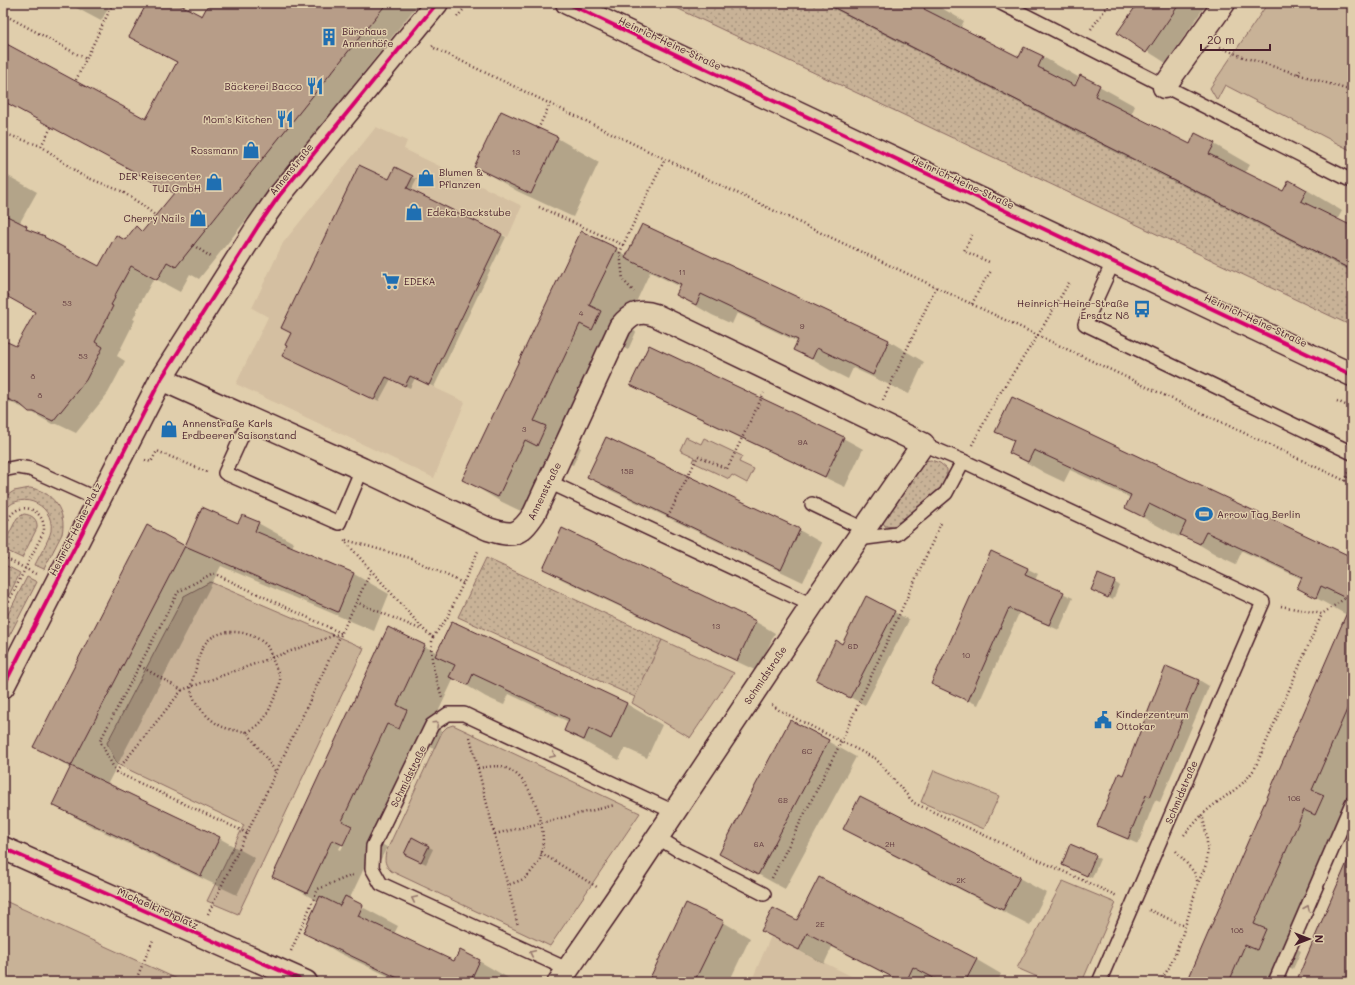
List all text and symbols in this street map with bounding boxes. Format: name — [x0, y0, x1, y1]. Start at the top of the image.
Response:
street label: Heinrich-Heine-Straße — [616, 13, 724, 73]
place label: Bürohaus Annenhöfe — [342, 24, 393, 50]
scale bar — [1201, 26, 1270, 52]
building icon: Bürohaus Annenhöfe — [319, 27, 339, 47]
text: 20 m — [1207, 31, 1235, 47]
restaurant icon: Bäckerei Bacco — [305, 76, 325, 96]
place label: Bäckerei Bacco — [225, 79, 302, 93]
restaurant icon: Mom's Kitchen — [275, 109, 295, 129]
place label: Mom's Kitchen — [203, 112, 272, 126]
shop icon: Rossmann — [241, 140, 261, 160]
street label: Annenstraße — [266, 140, 316, 198]
place label: Rossmann — [191, 143, 238, 157]
house number: 13 — [512, 147, 520, 157]
street label: Heinrich-Heine-Straße — [909, 152, 1017, 212]
place label: Blumen & Pflanzen — [439, 165, 483, 191]
shop icon: Blumen & Pflanzen — [416, 168, 436, 188]
place label: DER Reisecenter TUI GmbH — [119, 169, 201, 195]
shop icon: DER Reisecenter TUI GmbH — [204, 172, 224, 192]
shop icon: Edeka Backstube — [404, 202, 424, 222]
place label: Edeka Backstube — [427, 205, 511, 219]
shop icon: Cherry Nails — [188, 208, 208, 228]
place label: Cherry Nails — [124, 211, 185, 225]
house number: 11 — [678, 267, 686, 277]
supermarket icon: EDEKA — [381, 271, 401, 291]
place label: EDEKA — [404, 274, 435, 288]
street label: Heinrich-Heine-Straße — [1202, 290, 1310, 350]
place label: Heinrich-Heine-Straße Ersatz N8 — [1017, 296, 1129, 322]
house number: 53 — [62, 298, 72, 308]
bus stop icon: Heinrich-Heine-Straße Ersatz N8 — [1132, 299, 1152, 319]
house number: 4 — [579, 308, 584, 318]
house number: 9 — [800, 321, 805, 331]
house number: 53 — [78, 351, 88, 361]
house number: 8 — [31, 371, 36, 381]
house number: 8 — [38, 390, 43, 400]
place label: Annenstraße Karls Erdbeeren Saisonstand — [182, 416, 296, 442]
shop icon: Annenstraße Karls Erdbeeren Saisonstand — [159, 419, 179, 439]
house number: 3 — [522, 424, 527, 434]
house number: 9A — [798, 437, 808, 447]
street label: Annenstraße — [524, 460, 564, 522]
house number: 15B — [620, 466, 634, 476]
street label: Heinrich-Heine-Platz — [45, 480, 105, 578]
sports icon: Arrow Tag Berlin — [1194, 504, 1214, 524]
place label: Arrow Tag Berlin — [1217, 507, 1300, 521]
house number: 13 — [712, 621, 720, 631]
house number: 6D — [848, 641, 859, 651]
street label: Schmidstraße — [740, 643, 790, 707]
house number: 10 — [962, 650, 970, 660]
place label: Kinderzentrum Ottokar — [1116, 707, 1188, 733]
public building icon: Kinderzentrum Ottokar — [1093, 710, 1113, 730]
one-way arrow — [431, 721, 439, 729]
street label: Schmidstraße — [387, 743, 429, 809]
house number: 6C — [802, 746, 813, 756]
one-way arrow — [549, 750, 556, 758]
street label: Schmidstraße — [1161, 758, 1201, 826]
house number: 106 — [1287, 793, 1301, 803]
house number: 6B — [778, 795, 788, 805]
house number: 6A — [754, 839, 764, 849]
house number: 2H — [885, 839, 895, 849]
house number: 2K — [956, 875, 966, 885]
street label: Michaelkirchplatz — [115, 884, 201, 932]
one-way arrow — [410, 896, 418, 904]
one-way arrow — [1302, 904, 1310, 912]
house number: 2E — [815, 919, 825, 929]
north arrow — [1289, 919, 1329, 959]
house number: 108 — [1230, 925, 1244, 935]
text: N — [1312, 935, 1327, 943]
one-way arrow — [529, 950, 536, 958]

